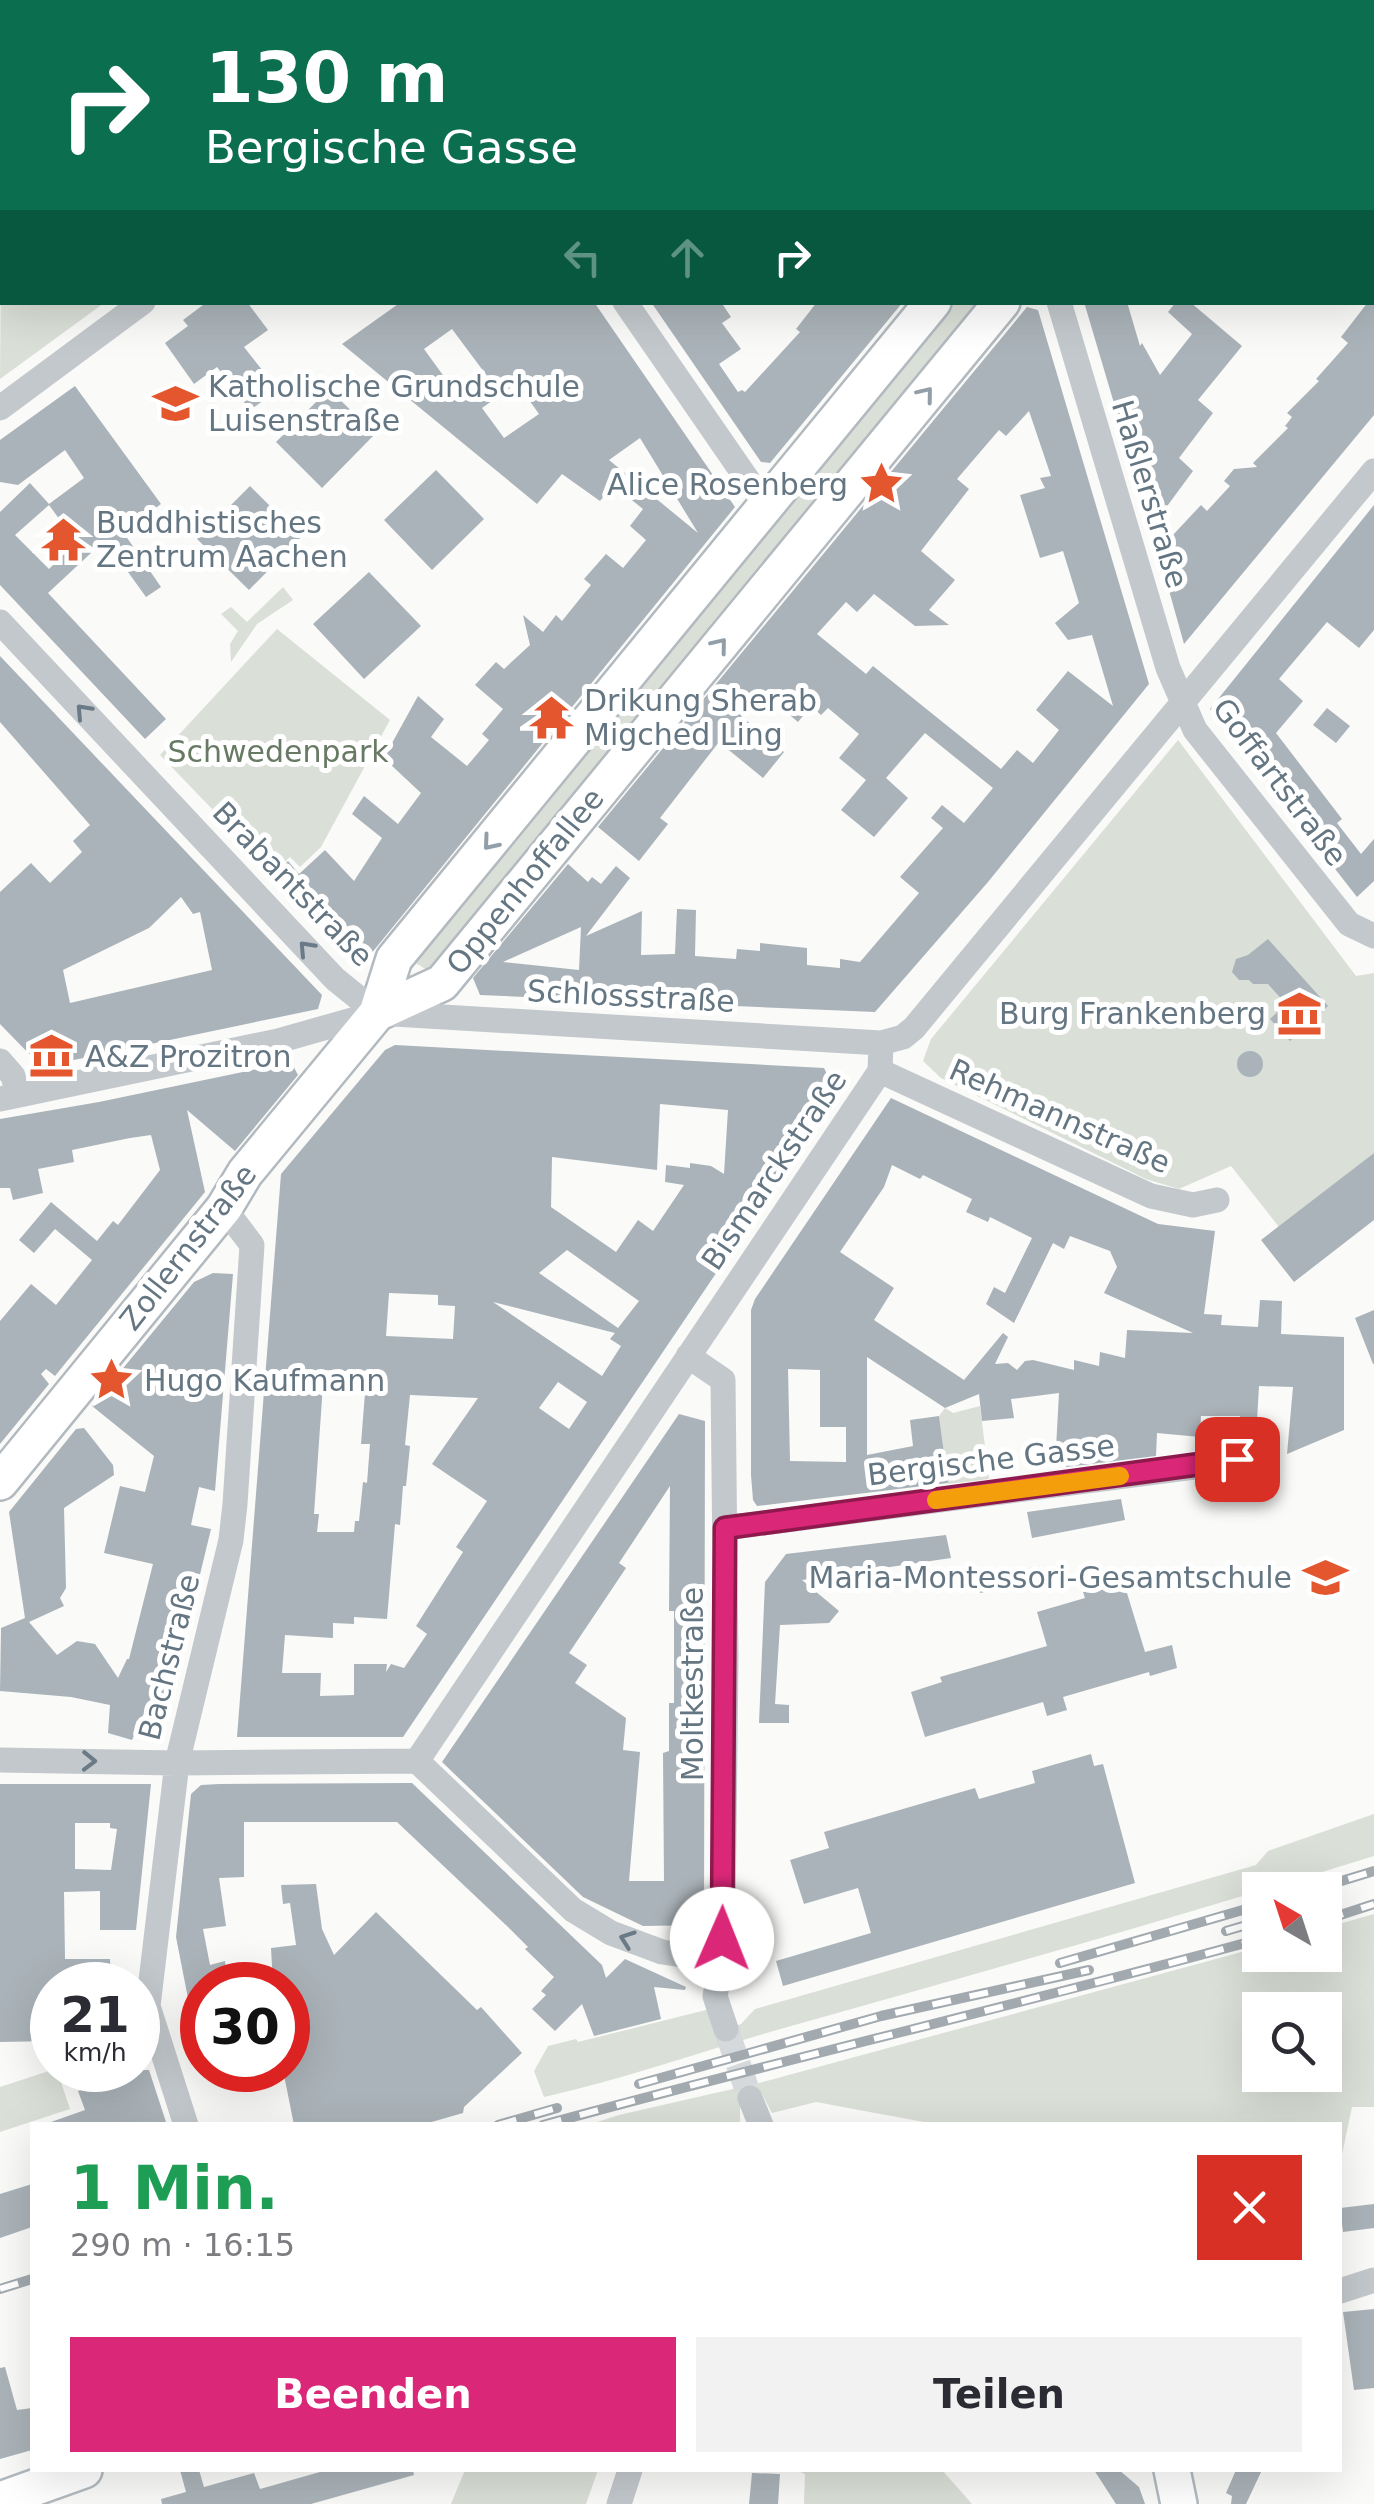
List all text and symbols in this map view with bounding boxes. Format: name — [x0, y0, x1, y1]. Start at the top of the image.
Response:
text: 130 m — [205, 37, 448, 119]
icon: right — [40, 40, 170, 170]
text: Bergische Gasse — [205, 121, 578, 174]
icon: left — [555, 230, 610, 285]
icon: ahead — [660, 230, 715, 285]
icon: right — [765, 230, 820, 285]
place label: Katholische Grundschule Luisenstraße — [208, 369, 580, 438]
school or university icon: Katholische Grundschule Luisenstraße — [151, 379, 199, 427]
one-way arrow — [914, 387, 932, 405]
street label: Haßlerstraße — [1105, 396, 1195, 592]
place icon: Alice Rosenberg — [857, 460, 905, 508]
place label: Alice Rosenberg — [607, 467, 848, 502]
place label: Buddhistisches Zentrum Aachen — [96, 505, 348, 574]
temple icon: Buddhistisches Zentrum Aachen — [39, 515, 87, 563]
one-way arrow — [708, 638, 726, 656]
place label: Drikung Sherab Migched Ling — [584, 683, 817, 752]
street label: Goffartstraße — [1206, 692, 1354, 872]
temple icon: Drikung Sherab Migched Ling — [527, 693, 575, 741]
one-way arrow — [77, 704, 95, 723]
park label: Schwedenpark — [167, 734, 389, 769]
street label: Oppenhoffallee — [439, 781, 611, 981]
street label: Brabantstraße — [206, 795, 380, 973]
one-way arrow — [484, 831, 502, 849]
one-way arrow — [300, 941, 318, 959]
street label: Schlossstraße — [526, 973, 736, 1019]
museum icon: Burg Frankenberg — [1275, 989, 1323, 1037]
place label: Burg Frankenberg — [999, 996, 1266, 1031]
museum icon: A&Z Prozitron — [28, 1032, 76, 1080]
place label: A&Z Prozitron — [85, 1039, 291, 1074]
street label: Rehmannstraße — [944, 1052, 1176, 1180]
street label: Bismarckstraße — [694, 1064, 854, 1276]
street label: Zollernstraße — [113, 1157, 263, 1337]
place icon: Hugo Kaufmann — [87, 1356, 135, 1404]
place label: Hugo Kaufmann — [144, 1363, 385, 1398]
pin — [1195, 1417, 1280, 1502]
street label: Bergische Gasse — [865, 1427, 1117, 1493]
icon: arrive — [1210, 1432, 1265, 1487]
school or university icon: Maria-Montessori-Gesamtschule — [1301, 1553, 1349, 1601]
place label: Maria-Montessori-Gesamtschule — [809, 1560, 1292, 1595]
street label: Bachstraße — [131, 1570, 207, 1744]
street label: Moltkestraße — [675, 1587, 710, 1781]
one-way arrow — [81, 1751, 97, 1772]
north arrow — [1242, 1872, 1342, 1972]
map controls — [1242, 1872, 1342, 2092]
position arrow — [670, 1887, 774, 1991]
one-way arrow — [620, 1930, 637, 1951]
speed limit sign: 30 — [180, 1962, 310, 2092]
text: 21 — [60, 1986, 130, 2044]
button: search — [1242, 1992, 1342, 2092]
text: km/h — [63, 2038, 127, 2067]
text: 1 Min. — [70, 2153, 278, 2223]
button: close — [1197, 2155, 1302, 2260]
text: 290 m · 16:15 — [70, 2226, 295, 2264]
button: Beenden — [70, 2337, 676, 2452]
button: Teilen — [696, 2337, 1302, 2452]

